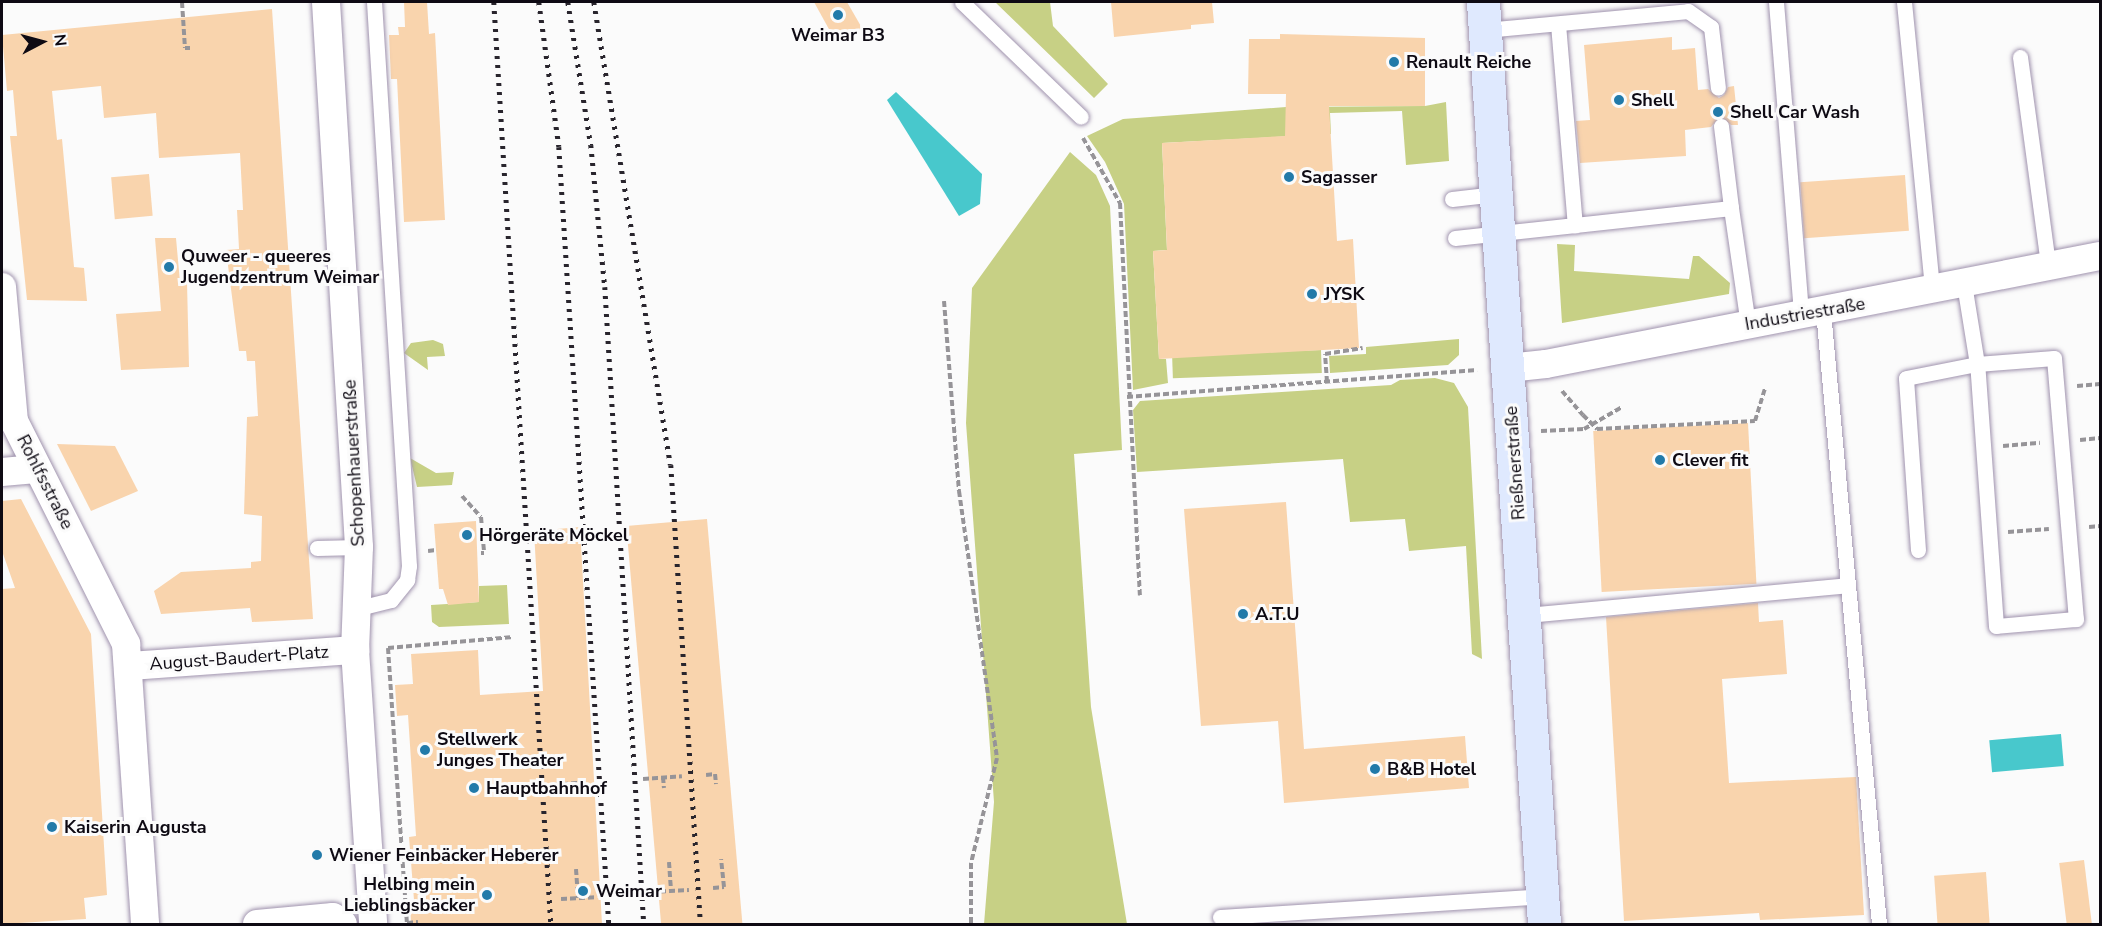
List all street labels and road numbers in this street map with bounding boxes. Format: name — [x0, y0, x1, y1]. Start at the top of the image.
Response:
street label: Industriestraße — [1743, 293, 1867, 335]
street label: Schopenhauerstraße — [339, 379, 369, 547]
street label: Rießnerstraße — [1500, 405, 1530, 521]
street label: Rohlfsstraße — [12, 431, 78, 533]
street label: August-Baudert-Platz — [149, 641, 329, 675]

